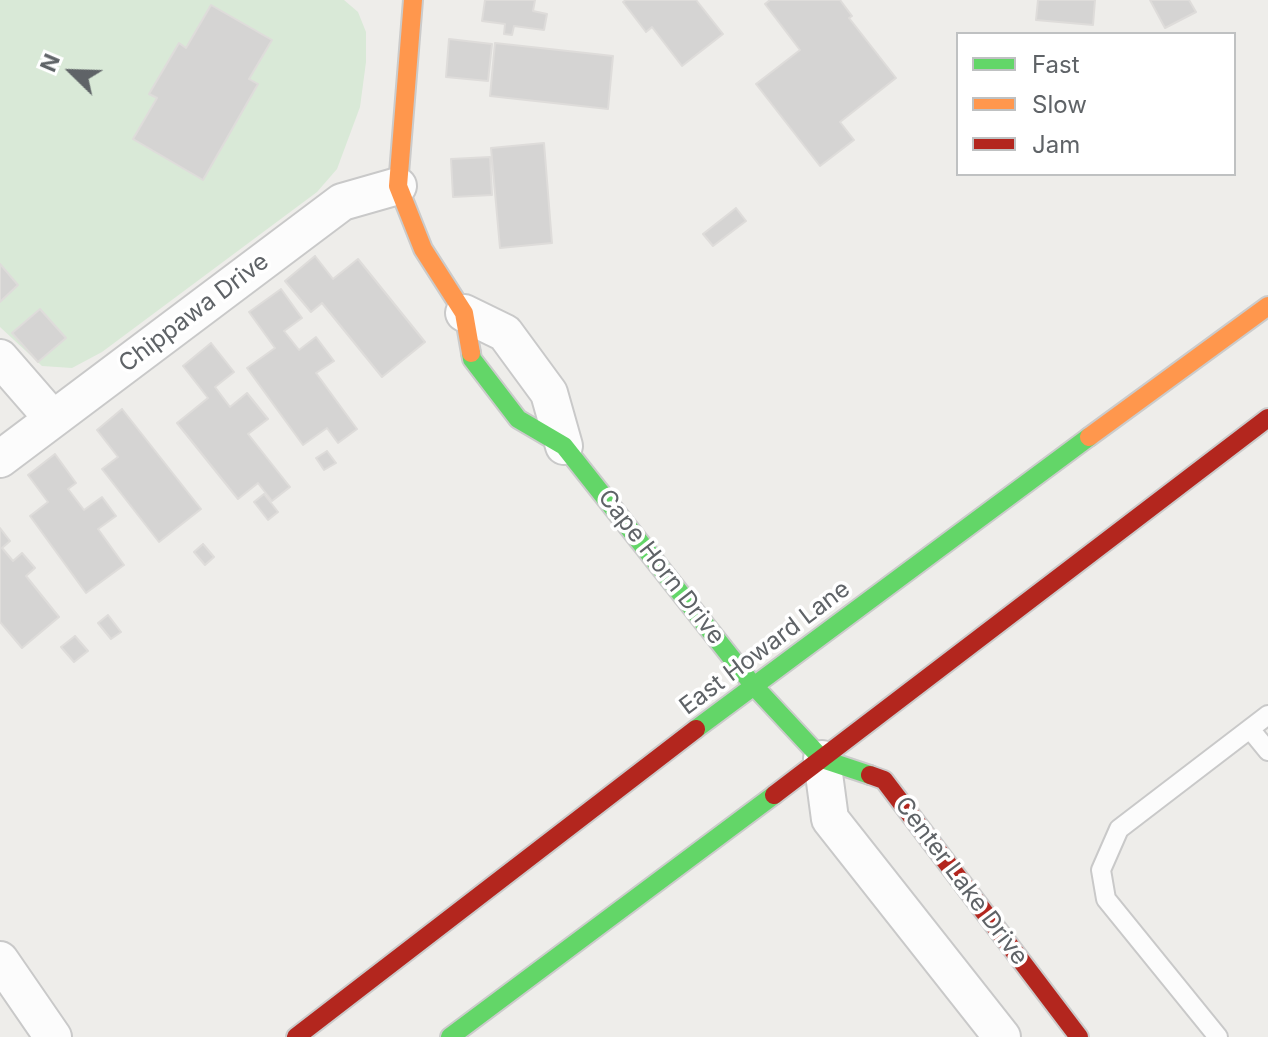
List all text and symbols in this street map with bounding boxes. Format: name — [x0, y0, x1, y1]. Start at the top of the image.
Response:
north arrow — [32, 32, 112, 112]
legend — [956, 32, 1236, 176]
text: N — [35, 50, 65, 75]
text: Fast — [1032, 50, 1080, 79]
text: Slow — [1032, 90, 1087, 119]
text: Jam — [1032, 130, 1080, 159]
street label: Chippawa Drive — [113, 247, 275, 379]
street label: Cape Horn Drive — [592, 484, 730, 650]
street label: East Howard Lane — [674, 575, 856, 721]
street label: Center Lake Drive — [888, 791, 1034, 971]

